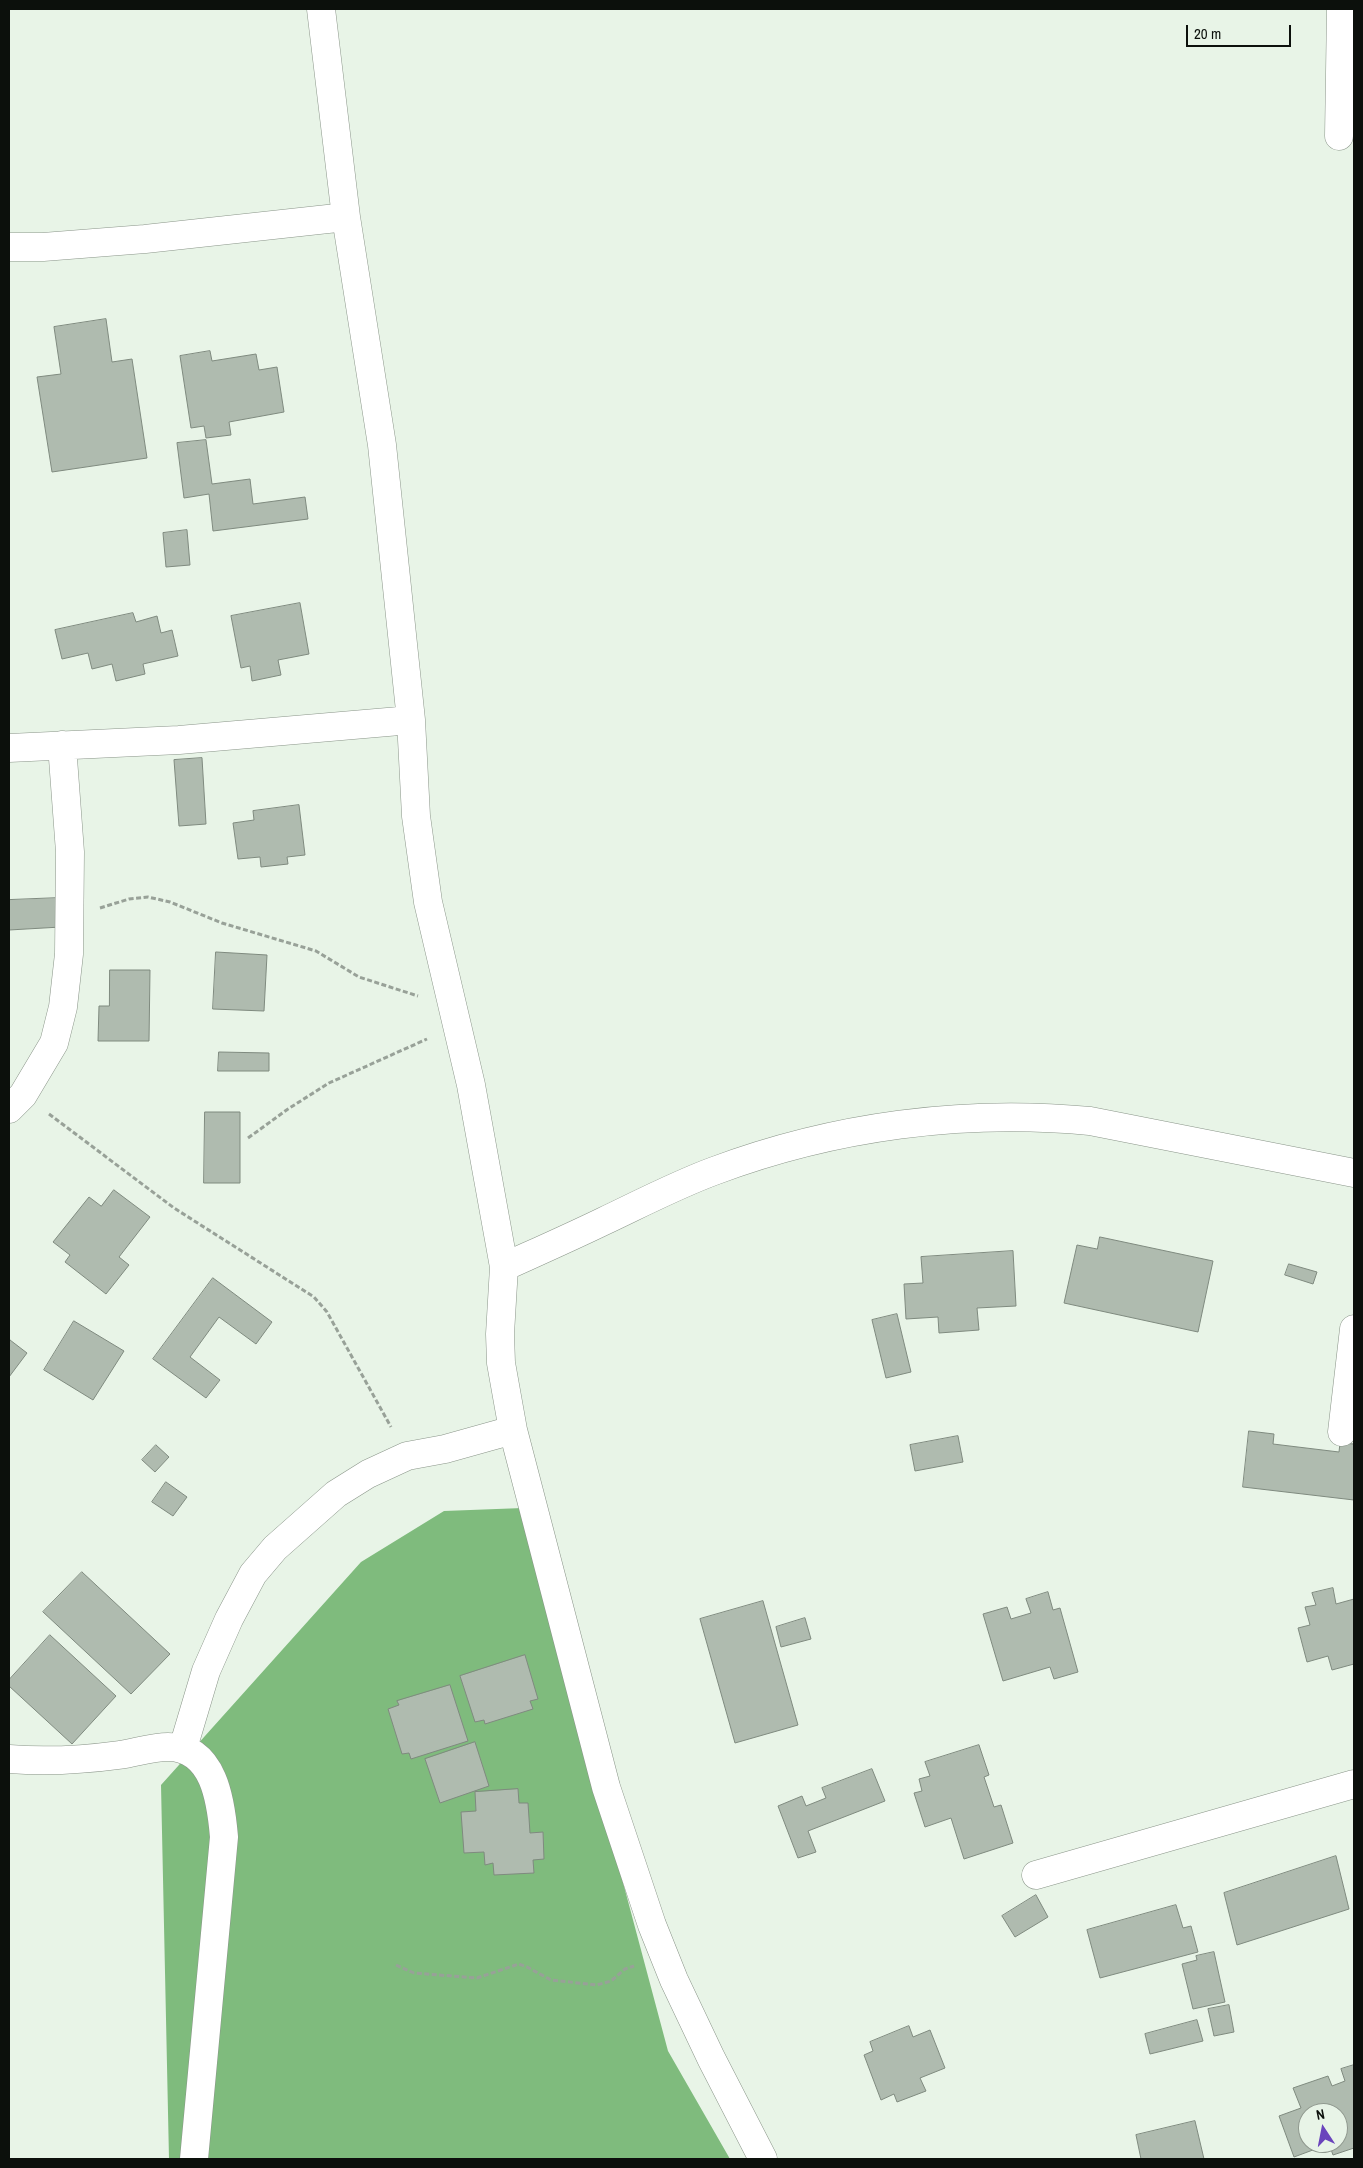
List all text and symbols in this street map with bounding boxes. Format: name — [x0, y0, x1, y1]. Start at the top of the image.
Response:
scale bar — [1188, 15, 1293, 47]
text: 20 m — [1194, 23, 1221, 44]
north arrow — [1298, 2103, 1348, 2153]
text: N — [1315, 2105, 1326, 2124]

